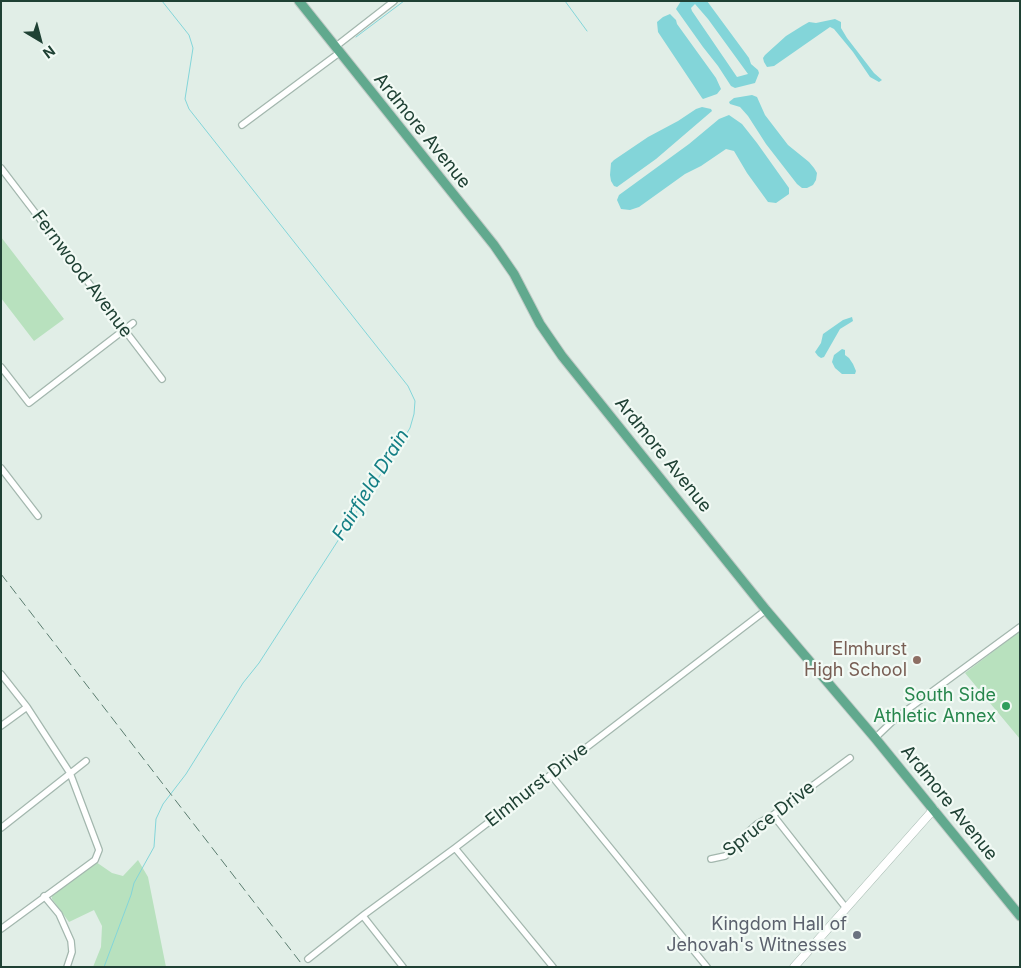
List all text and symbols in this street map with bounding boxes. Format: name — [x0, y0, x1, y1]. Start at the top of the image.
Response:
north arrow — [15, 15, 65, 65]
text: N — [40, 42, 59, 62]
street label: Ardmore Avenue — [369, 69, 475, 193]
street label: Fernwood Avenue — [27, 206, 137, 342]
street label: Ardmore Avenue — [610, 393, 716, 517]
water label: Fairfield Drain — [328, 425, 414, 545]
place label: Elmhurst High School — [804, 639, 907, 682]
marker: Elmhurst High School — [911, 654, 923, 666]
place label: South Side Athletic Annex — [873, 685, 996, 728]
marker: South Side Athletic Annex — [1000, 700, 1012, 712]
street label: Elmhurst Drive — [481, 738, 593, 832]
street label: Ardmore Avenue — [896, 741, 1002, 865]
street label: Spruce Drive — [719, 776, 819, 862]
place label: Kingdom Hall of Jehovah's Witnesses — [666, 914, 847, 956]
marker: Kingdom Hall of Jehovah's Witnesses — [851, 929, 863, 941]

